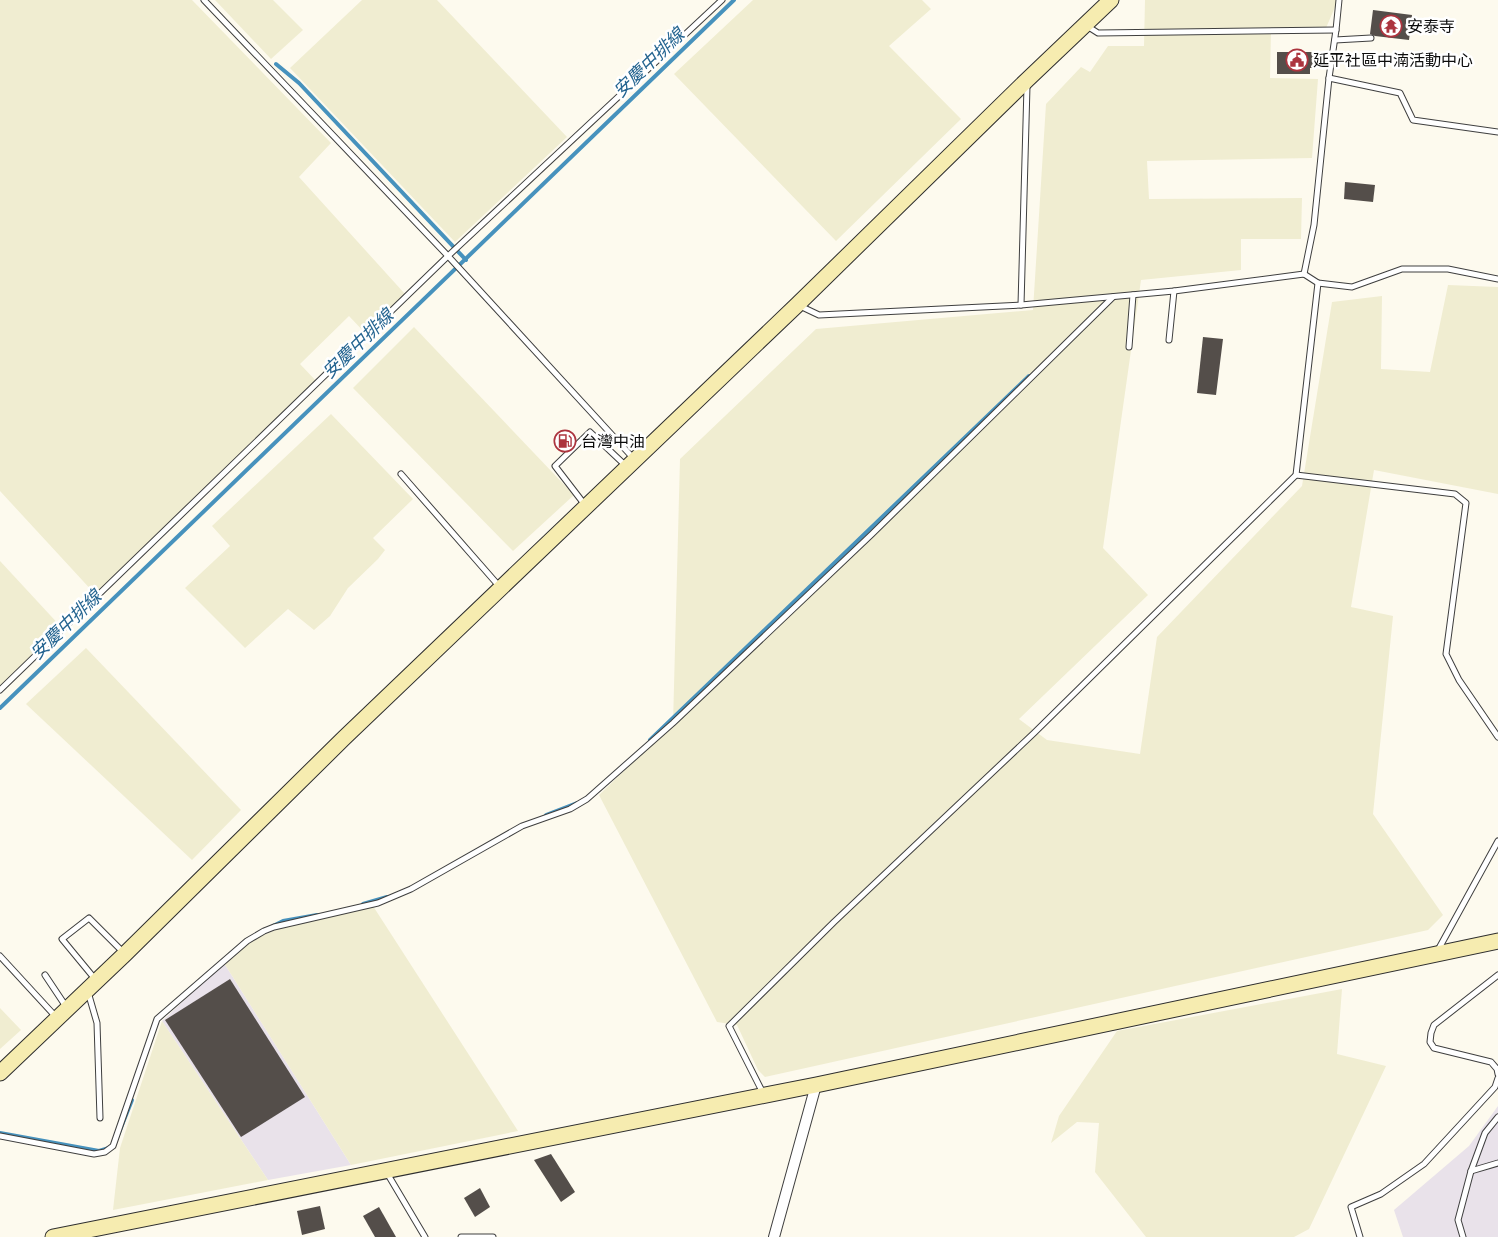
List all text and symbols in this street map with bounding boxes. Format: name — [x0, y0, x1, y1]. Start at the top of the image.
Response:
temple icon: 安泰寺 — [1379, 14, 1403, 38]
place label: 安泰寺 — [1407, 17, 1455, 36]
water label: 安慶中排線 — [609, 22, 690, 101]
public building icon: 延平社區中湳活動中心 — [1285, 48, 1309, 72]
place label: 延平社區中湳活動中心 — [1313, 51, 1473, 70]
water label: 安慶中排線 — [318, 303, 399, 382]
fuel station icon: 台灣中油 — [553, 429, 577, 453]
place label: 台灣中油 — [581, 432, 645, 451]
water label: 安慶中排線 — [26, 584, 107, 663]

